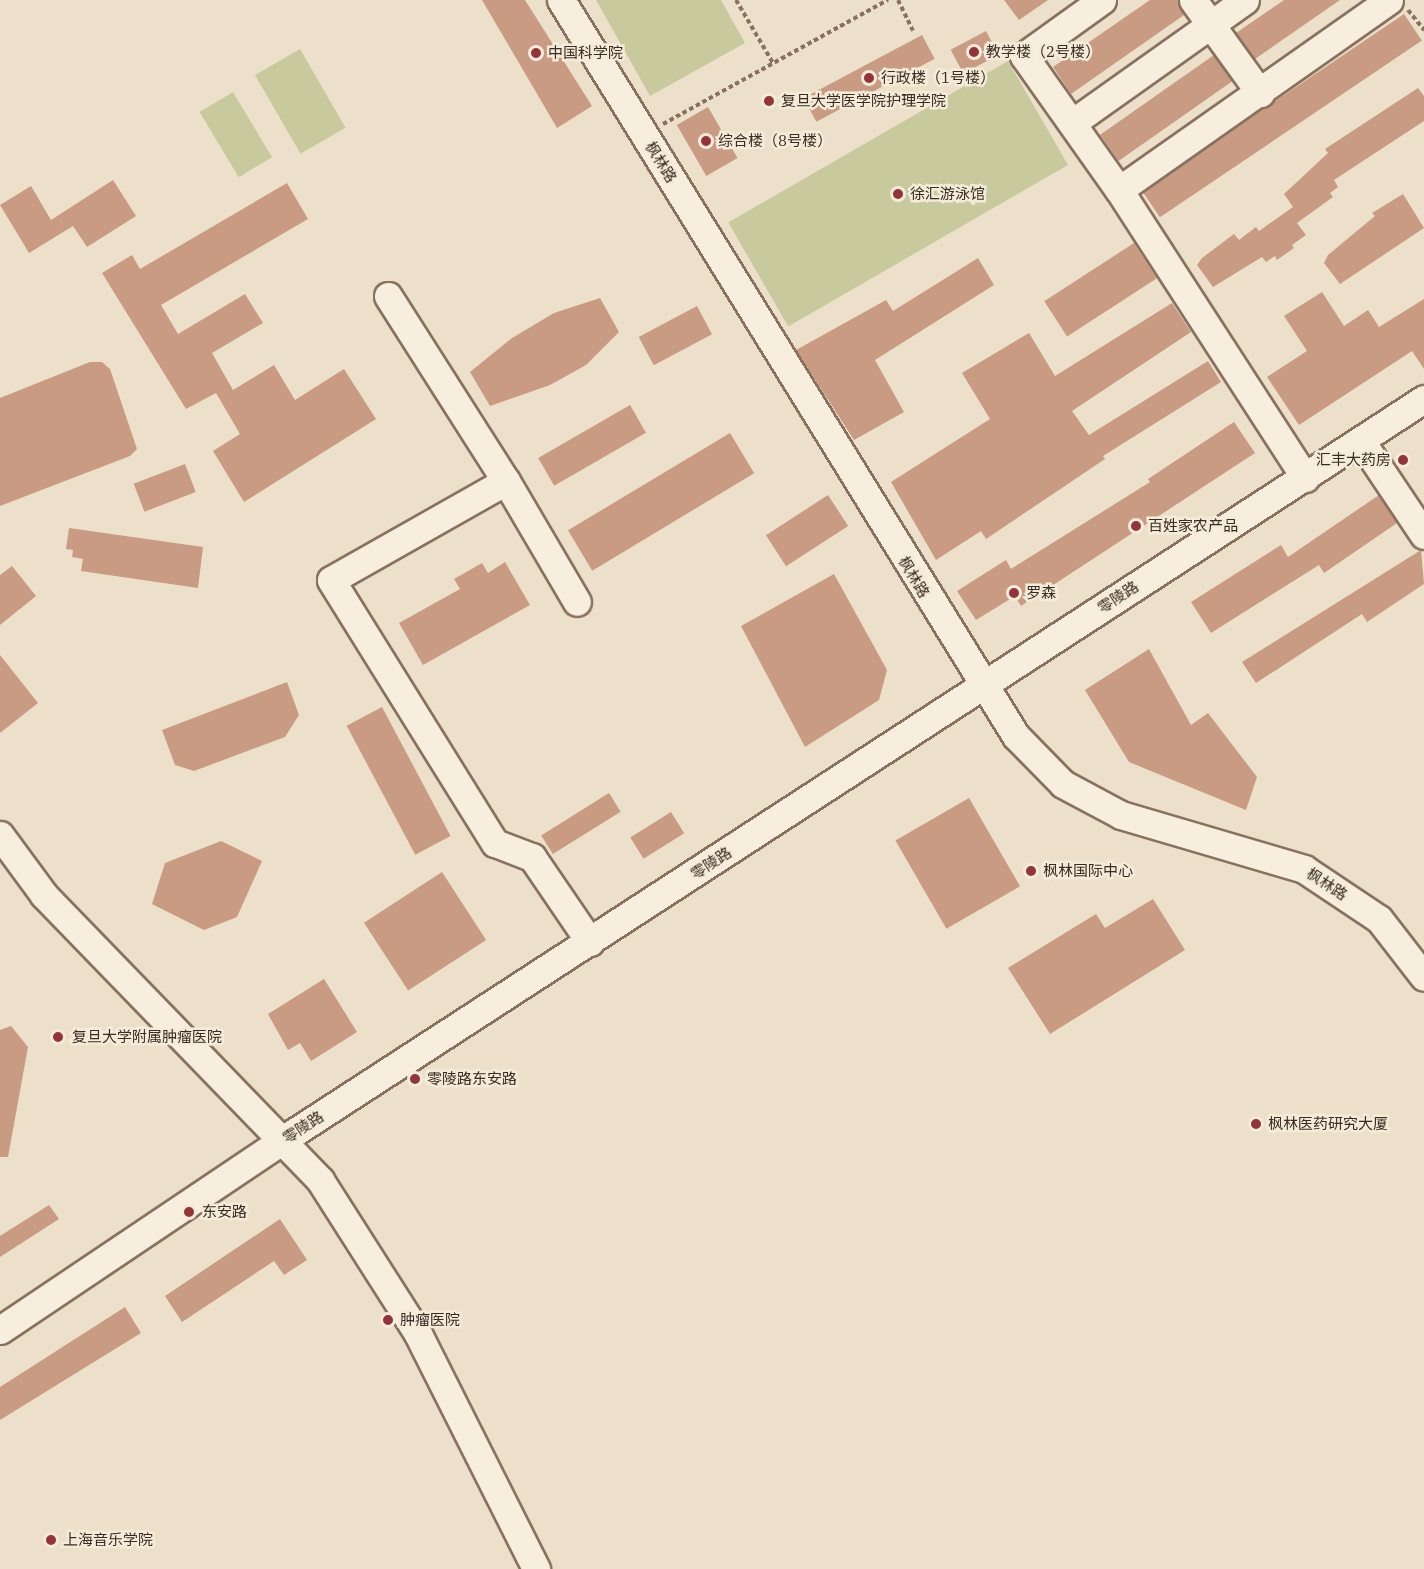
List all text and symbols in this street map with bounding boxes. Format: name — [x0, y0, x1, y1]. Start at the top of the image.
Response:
place label: 教学楼（2号楼） — [986, 43, 1100, 61]
place label: 中国科学院 — [548, 44, 623, 62]
marker: 教学楼（2号楼） — [967, 45, 981, 59]
marker: 中国科学院 — [529, 46, 543, 60]
place label: 行政楼（1号楼） — [881, 69, 995, 87]
marker: 行政楼（1号楼） — [862, 71, 876, 85]
place label: 复旦大学医学院护理学院 — [781, 92, 946, 110]
marker: 复旦大学医学院护理学院 — [762, 94, 776, 108]
place label: 综合楼（8号楼） — [718, 132, 832, 150]
marker: 综合楼（8号楼） — [699, 134, 713, 148]
street label: 枫林路 — [641, 138, 681, 186]
place label: 徐汇游泳馆 — [910, 185, 985, 203]
marker: 徐汇游泳馆 — [891, 187, 905, 201]
place label: 汇丰大药房 — [1316, 451, 1391, 469]
marker: 汇丰大药房 — [1396, 453, 1410, 467]
place label: 百姓家农产品 — [1148, 517, 1238, 535]
marker: 百姓家农产品 — [1129, 519, 1143, 533]
street label: 枫林路 — [895, 553, 933, 601]
street label: 零陵路 — [1094, 577, 1142, 617]
place label: 罗森 — [1026, 584, 1056, 602]
marker: 罗森 — [1007, 586, 1021, 600]
street label: 零陵路 — [687, 843, 735, 883]
place label: 枫林国际中心 — [1043, 862, 1133, 880]
marker: 枫林国际中心 — [1024, 864, 1038, 878]
street label: 枫林路 — [1303, 864, 1351, 904]
marker: 复旦大学附属肿瘤医院 — [49, 1028, 67, 1046]
place label: 复旦大学附属肿瘤医院 — [72, 1028, 222, 1046]
place label: 零陵路东安路 — [427, 1070, 517, 1088]
marker: 零陵路东安路 — [408, 1072, 422, 1086]
street label: 零陵路 — [279, 1107, 327, 1147]
place label: 枫林医药研究大厦 — [1268, 1115, 1388, 1133]
marker: 枫林医药研究大厦 — [1249, 1117, 1263, 1131]
marker: 东安路 — [180, 1203, 198, 1221]
place label: 东安路 — [202, 1203, 247, 1221]
place label: 肿瘤医院 — [400, 1311, 460, 1329]
marker: 肿瘤医院 — [381, 1313, 395, 1327]
place label: 上海音乐学院 — [63, 1531, 153, 1549]
marker: 上海音乐学院 — [44, 1533, 58, 1547]

